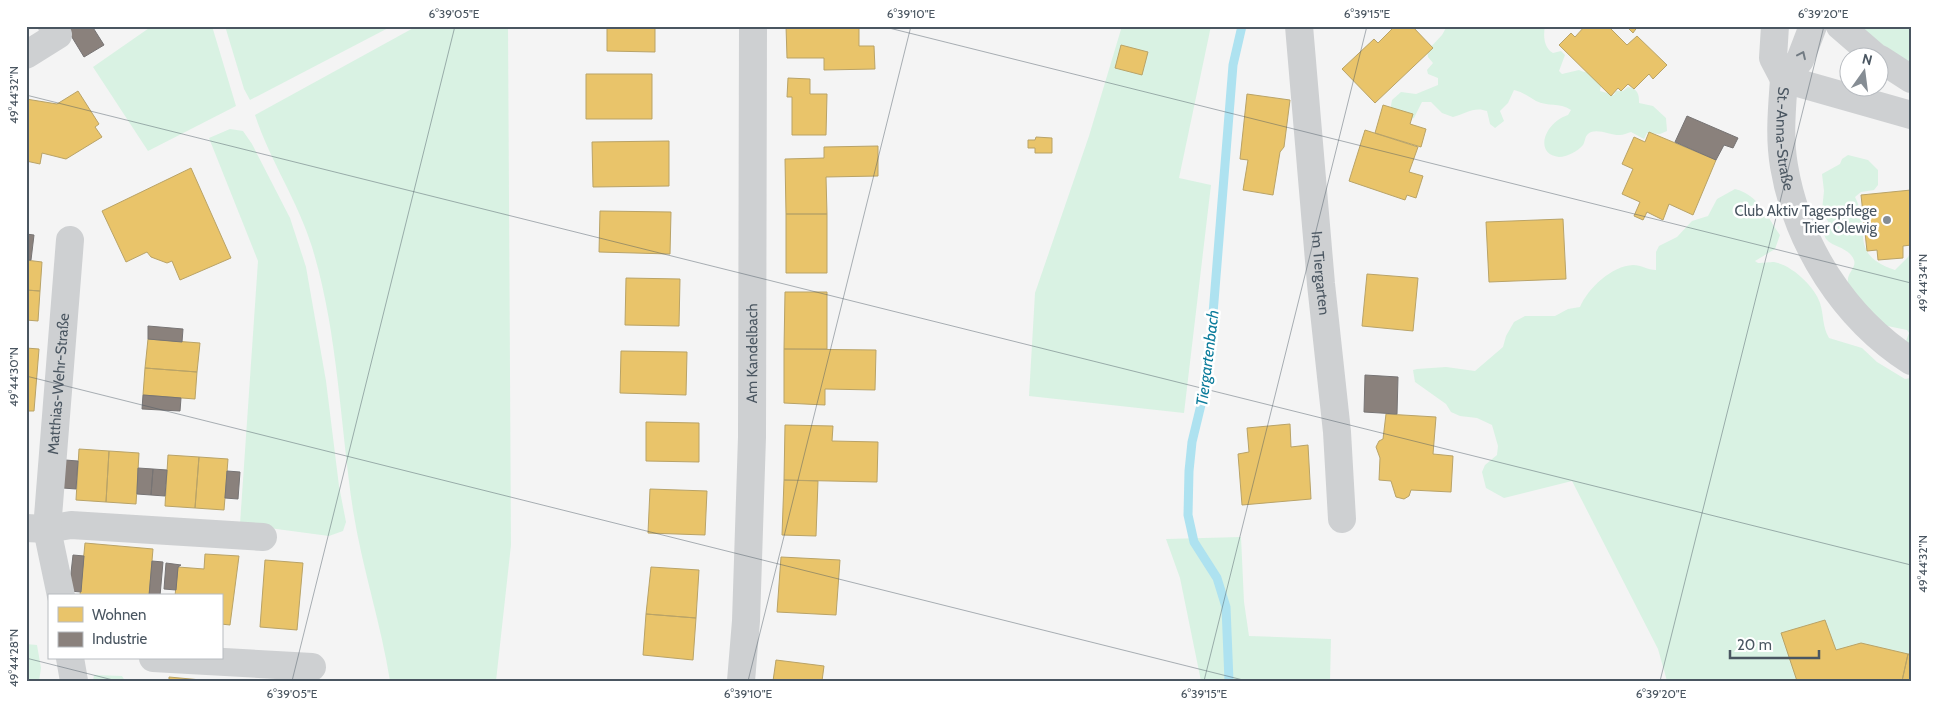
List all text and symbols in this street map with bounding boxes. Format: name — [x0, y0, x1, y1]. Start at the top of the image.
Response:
text: 6°39'05"E — [429, 6, 480, 21]
text: 6°39'10"E — [887, 6, 936, 21]
text: 6°39'15"E — [1344, 6, 1391, 21]
text: 6°39'20"E — [1798, 6, 1849, 21]
north arrow — [1840, 48, 1890, 98]
text: N — [1860, 49, 1874, 69]
one-way arrow — [1796, 51, 1806, 60]
text: 49°44'32"N — [6, 66, 21, 124]
street label: St.-Anna-Straße — [1772, 86, 1798, 193]
place label: Club Aktiv Tagespflege Trier Olewig — [1735, 202, 1878, 237]
marker: Club Aktiv Tagespflege Trier Olewig — [1881, 214, 1893, 226]
street label: Im Tiergarten — [1308, 230, 1333, 316]
text: 49°44'34"N — [1915, 254, 1930, 312]
street label: Am Kandelbach — [743, 303, 761, 403]
water label: Tiergartenbach — [1192, 309, 1223, 407]
street label: Matthias-Wehr-Straße — [44, 312, 73, 455]
text: 49°44'30"N — [6, 347, 21, 407]
text: 49°44'32"N — [1915, 535, 1930, 593]
legend — [48, 594, 222, 660]
text: Wohnen — [92, 606, 146, 624]
scale bar — [1730, 627, 1818, 659]
text: 49°44'28"N — [6, 629, 21, 687]
text: Industrie — [92, 630, 147, 648]
text: 20 m — [1737, 636, 1772, 654]
text: 6°39'05"E — [267, 686, 318, 701]
text: 6°39'10"E — [724, 686, 773, 701]
text: 6°39'15"E — [1181, 686, 1228, 701]
text: 6°39'20"E — [1636, 686, 1687, 701]

